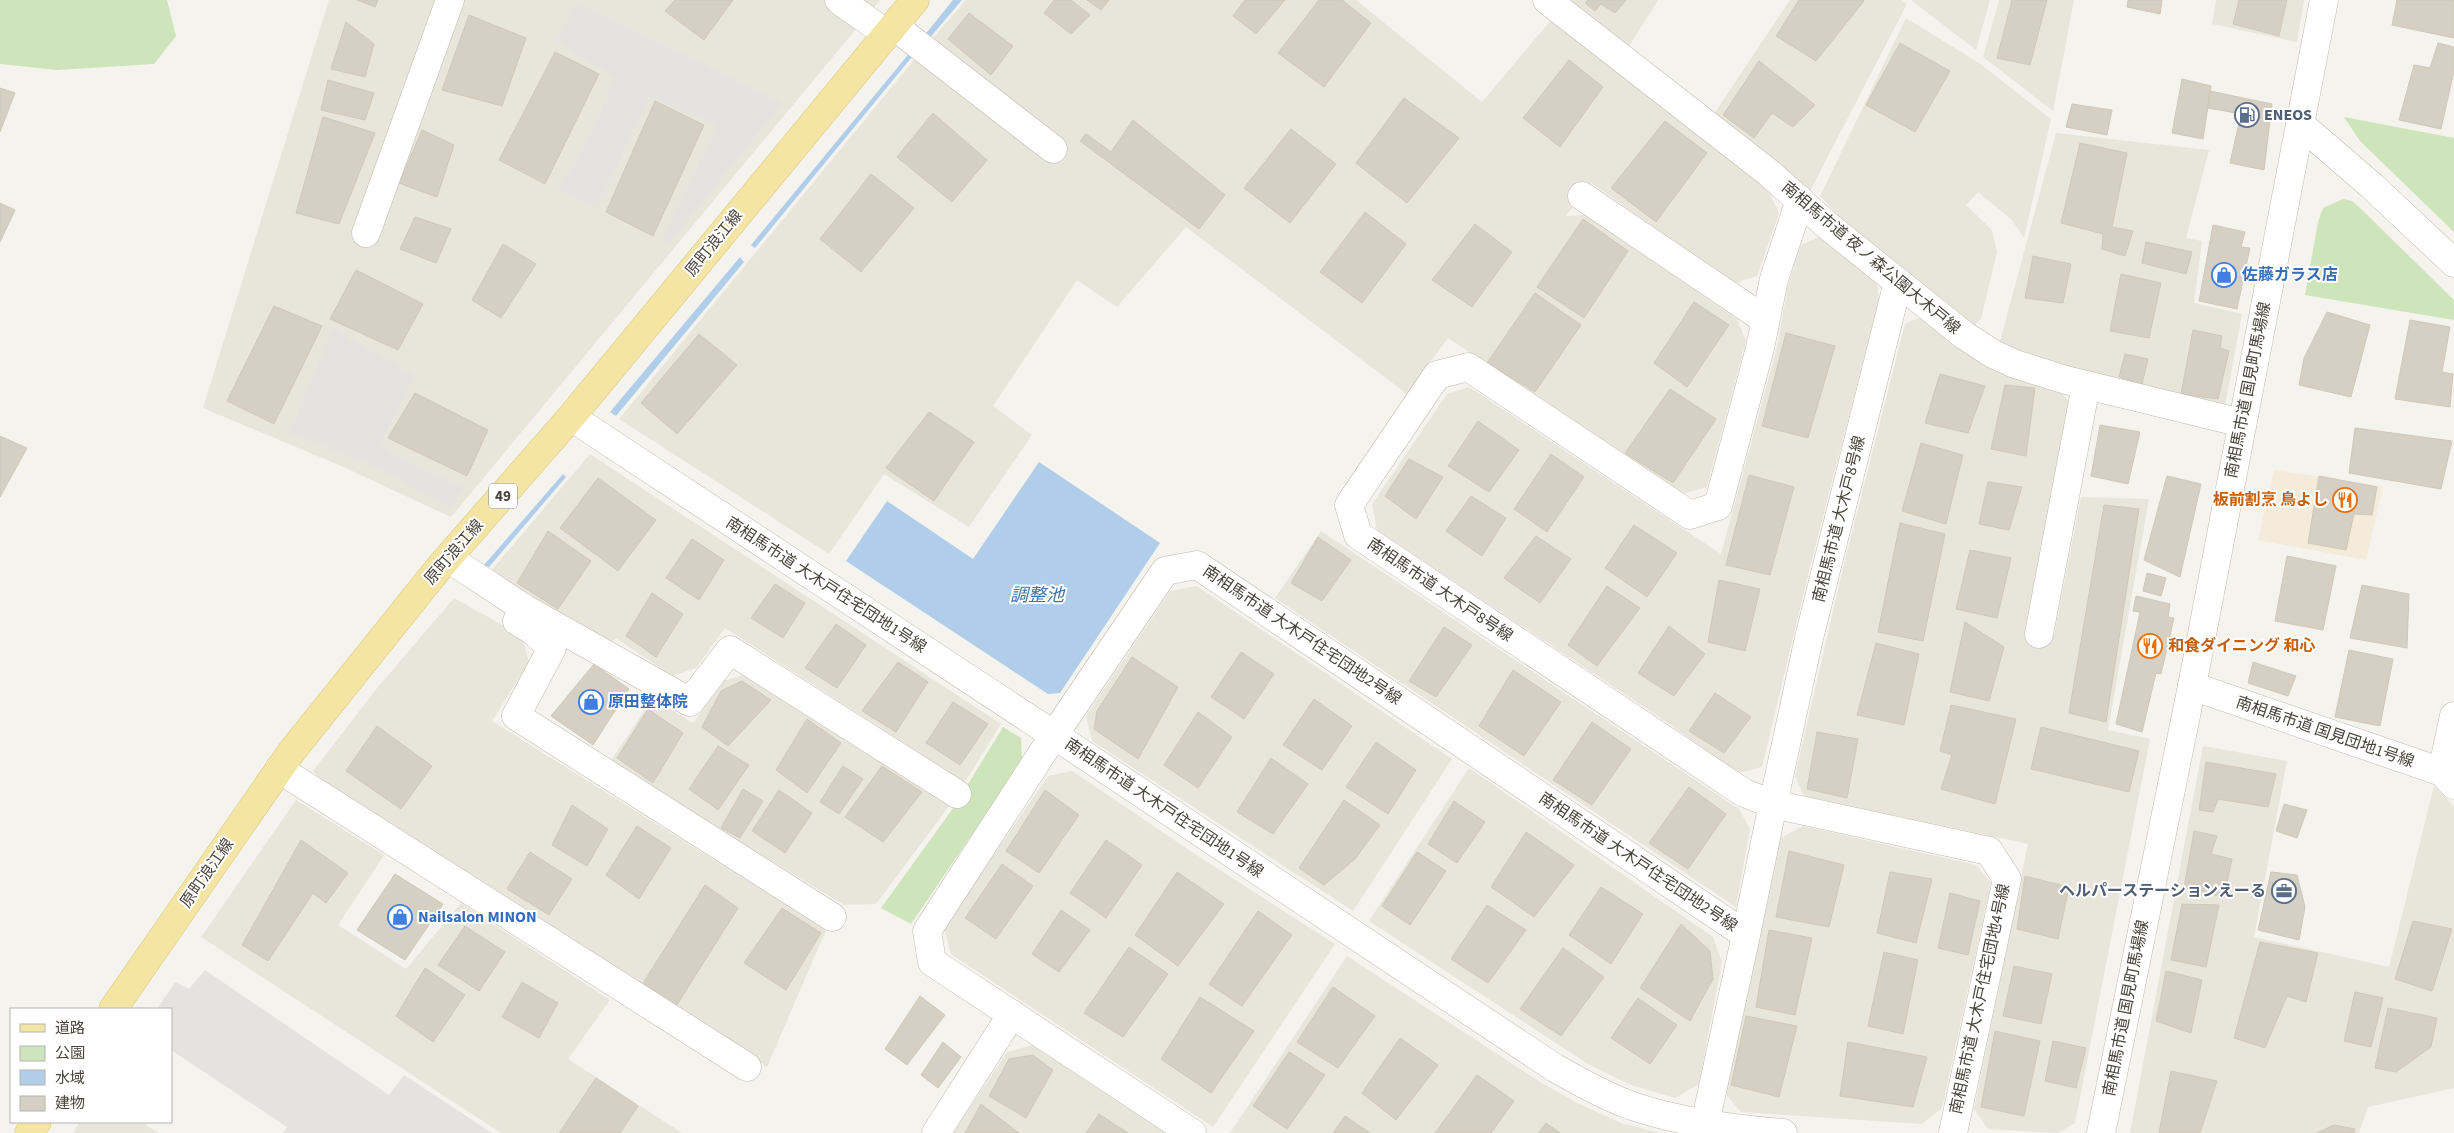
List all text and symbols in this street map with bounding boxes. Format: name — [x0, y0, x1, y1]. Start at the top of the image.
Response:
fuel station icon: ENEOS — [2234, 102, 2260, 128]
place label: ENEOS — [2264, 104, 2312, 126]
street label: 南相馬市道 夜ノ森公園大木戸線 — [1777, 177, 1965, 339]
street label: 原町浪江線 — [680, 205, 748, 281]
shop icon: 佐藤ガラス店 — [2211, 262, 2237, 288]
place label: 佐藤ガラス店 — [2241, 264, 2338, 286]
street label: 南相馬市道 国見町馬場線 — [2220, 300, 2276, 480]
street label: 南相馬市道 大木戸8号線 — [1808, 433, 1870, 605]
road number: 49 — [489, 484, 517, 508]
restaurant icon: 板前割烹 鳥よし — [2332, 487, 2358, 513]
place label: 板前割烹 鳥よし — [2213, 489, 2328, 511]
street label: 南相馬市道 大木戸住宅団地1号線 — [721, 512, 931, 658]
street label: 原町浪江線 — [419, 515, 489, 589]
street label: 南相馬市道 大木戸8号線 — [1363, 533, 1517, 647]
street label: 南相馬市道 大木戸住宅団地2号線 — [1198, 560, 1406, 710]
water label: 調整池 — [1010, 583, 1066, 608]
restaurant icon: 和食ダイニング 和心 — [2137, 633, 2163, 659]
place label: 和食ダイニング 和心 — [2168, 635, 2315, 657]
shop icon: 原田整体院 — [578, 689, 604, 715]
place label: 原田整体院 — [608, 691, 688, 713]
street label: 南相馬市道 国見団地1号線 — [2233, 691, 2417, 773]
street label: 南相馬市道 大木戸住宅団地1号線 — [1060, 733, 1268, 883]
street label: 南相馬市道 大木戸住宅団地2号線 — [1534, 787, 1742, 937]
street label: 原町浪江線 — [175, 834, 239, 912]
office icon: ヘルパーステーションえーる — [2271, 878, 2297, 904]
place label: ヘルパーステーションえーる — [2059, 880, 2266, 902]
street label: 南相馬市道 大木戸住宅団地4号線 — [1945, 882, 2015, 1116]
shop icon: Nailsalon MINON — [387, 904, 413, 930]
place label: Nailsalon MINON — [418, 906, 537, 928]
street label: 南相馬市道 国見町馬場線 — [2098, 918, 2154, 1098]
legend — [10, 1008, 172, 1123]
text: 道路 — [55, 1018, 85, 1039]
text: 公園 — [55, 1043, 85, 1064]
text: 水域 — [55, 1068, 85, 1089]
text: 建物 — [55, 1093, 85, 1114]

